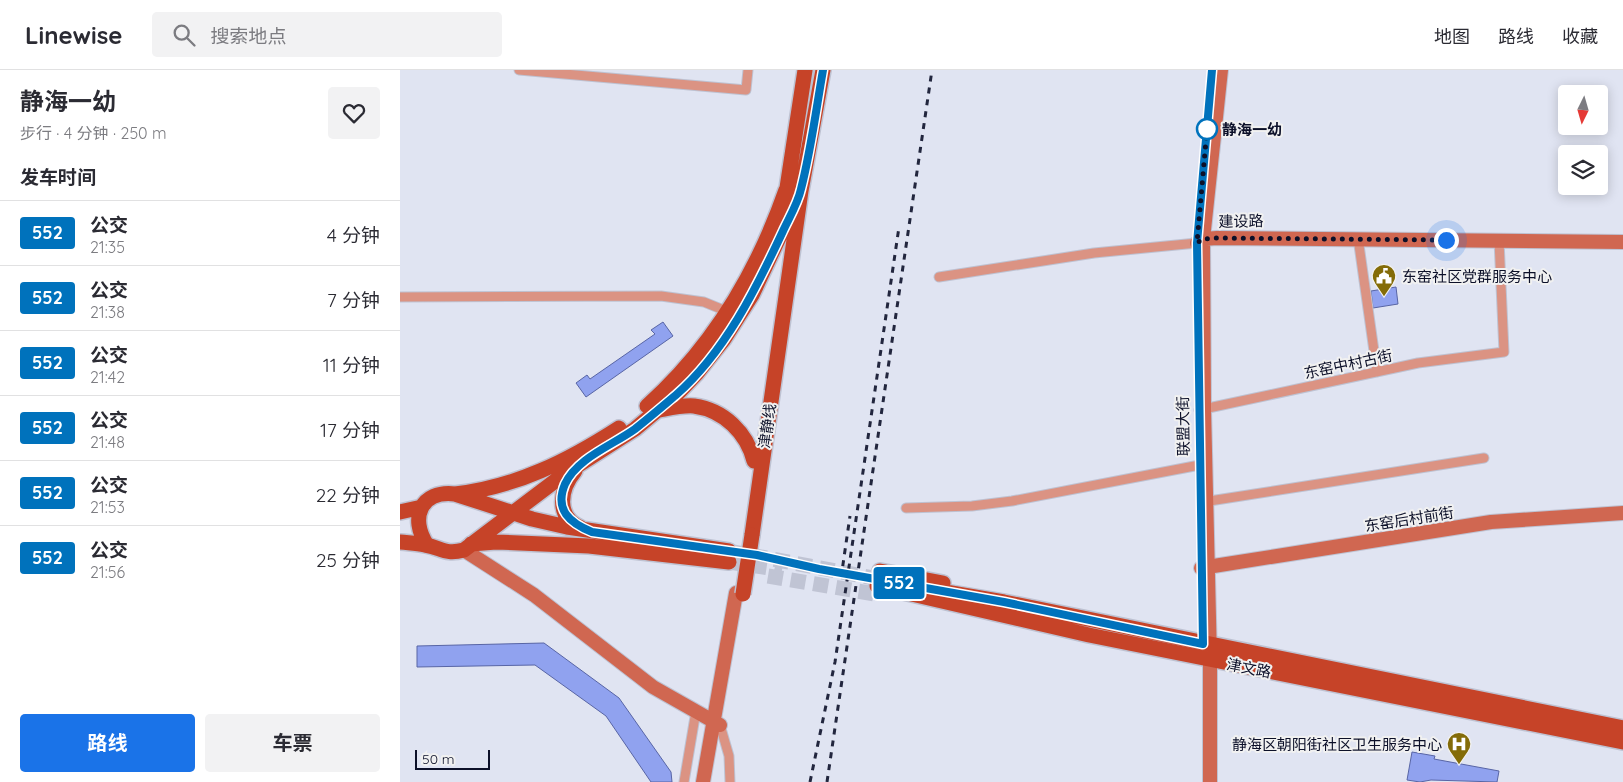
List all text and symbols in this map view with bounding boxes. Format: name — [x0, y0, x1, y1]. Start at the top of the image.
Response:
search box — [152, 12, 502, 57]
text: Linewise — [25, 20, 122, 50]
icon: search — [170, 21, 198, 49]
text: 搜索地点 — [210, 24, 286, 48]
text: 地图 — [1434, 25, 1470, 48]
text: 路线 — [1498, 25, 1534, 48]
text: 收藏 — [1562, 25, 1598, 48]
north arrow — [1558, 85, 1608, 135]
map controls — [1558, 85, 1608, 195]
text: 静海一幼 — [20, 86, 116, 116]
button: heart — [328, 87, 380, 139]
marker: 静海一幼 — [1196, 118, 1218, 140]
place label: 静海一幼 — [1222, 120, 1282, 139]
text: 步行 · 4 分钟 · 250 m — [20, 123, 167, 143]
button: layers — [1558, 145, 1608, 195]
text: 发车时间 — [20, 165, 96, 189]
street label: 建设路 — [1218, 211, 1264, 231]
text: 公交 — [90, 213, 128, 237]
text: 552 — [32, 221, 63, 244]
text: 4 分钟 — [327, 223, 380, 247]
your location — [1434, 228, 1459, 253]
text: 21:35 — [90, 237, 125, 257]
public building icon: 东窑社区党群服务中心 — [1371, 263, 1397, 297]
place label: 东窑社区党群服务中心 — [1402, 267, 1552, 286]
text: 公交 — [90, 278, 128, 302]
text: 552 — [32, 286, 63, 309]
text: 7 分钟 — [327, 288, 380, 312]
text: 21:38 — [90, 302, 125, 322]
text: 公交 — [90, 343, 128, 367]
street label: 东窑中村古街 — [1302, 345, 1394, 383]
text: 552 — [32, 351, 63, 374]
text: 11 分钟 — [323, 353, 380, 377]
text: 21:42 — [90, 367, 125, 387]
street label: 联盟大街 — [1173, 396, 1193, 456]
street label: 津静线 — [754, 402, 780, 450]
text: 公交 — [90, 408, 128, 432]
text: 552 — [32, 416, 63, 439]
text: 17 分钟 — [320, 418, 380, 442]
text: 21:48 — [90, 432, 125, 452]
text: 公交 — [90, 473, 128, 497]
text: 552 — [32, 481, 63, 504]
text: 22 分钟 — [316, 483, 380, 507]
text: 21:53 — [90, 497, 125, 517]
street label: 东窑后村前街 — [1363, 503, 1455, 535]
text: 公交 — [90, 538, 128, 562]
text: 552 — [32, 546, 63, 569]
text: 25 分钟 — [316, 548, 380, 572]
text: 21:56 — [90, 562, 125, 582]
line badge: 552 — [870, 567, 928, 599]
text: 552 — [884, 571, 914, 594]
street label: 津文路 — [1225, 654, 1273, 682]
button: 路线 — [20, 714, 195, 772]
button: 车票 — [205, 714, 380, 772]
hospital icon: 静海区朝阳街社区卫生服务中心 — [1446, 731, 1472, 765]
place label: 静海区朝阳街社区卫生服务中心 — [1232, 735, 1442, 754]
scale bar — [415, 747, 490, 770]
text: 50 m — [422, 750, 455, 768]

